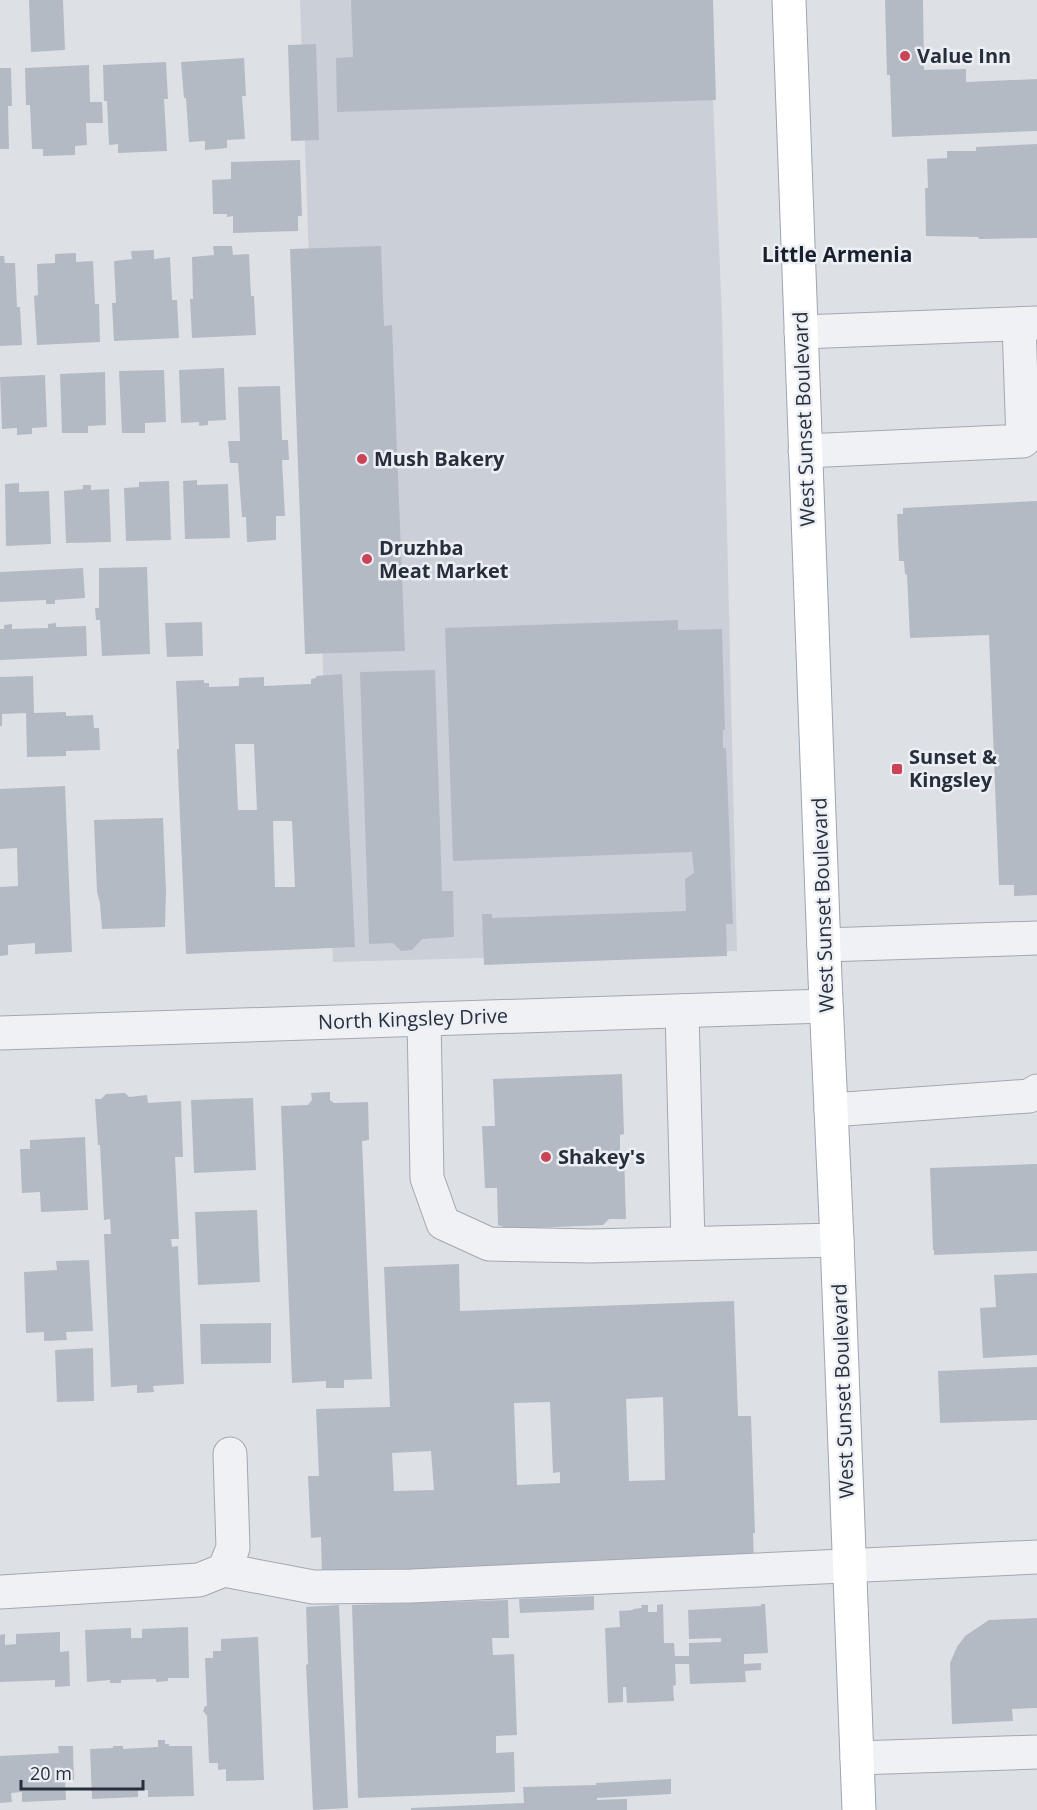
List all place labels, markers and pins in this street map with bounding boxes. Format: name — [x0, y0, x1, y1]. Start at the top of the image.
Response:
place label: Value Inn — [917, 42, 1011, 69]
marker: Value Inn — [898, 49, 912, 63]
place label: Mush Bakery — [374, 445, 505, 472]
marker: Mush Bakery — [355, 452, 369, 466]
place label: Druzhba Meat Market — [379, 534, 509, 584]
marker: Druzhba Meat Market — [360, 552, 374, 566]
place label: Sunset & Kingsley — [909, 743, 997, 793]
marker: Sunset & Kingsley — [890, 762, 904, 776]
place label: Shakey's — [558, 1143, 645, 1170]
marker: Shakey's — [539, 1150, 553, 1164]

